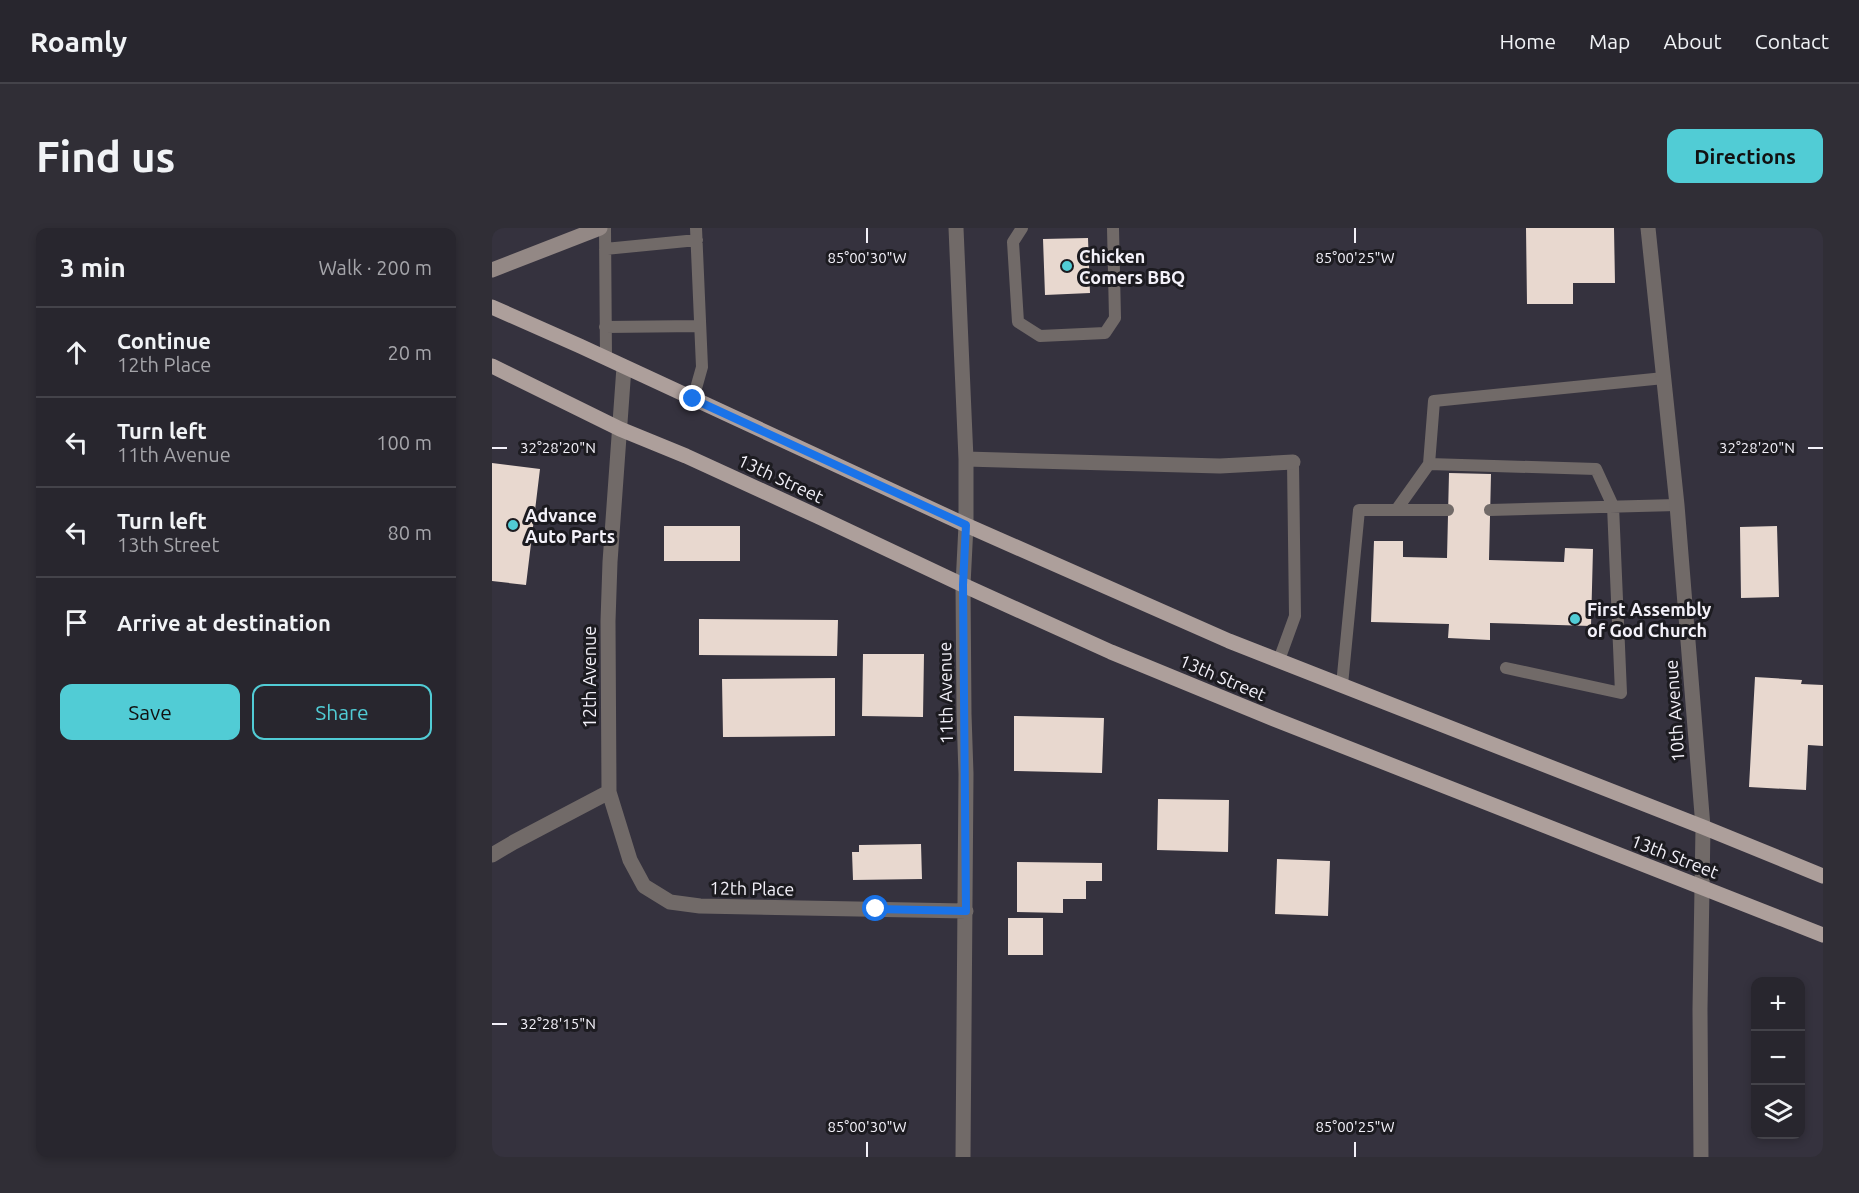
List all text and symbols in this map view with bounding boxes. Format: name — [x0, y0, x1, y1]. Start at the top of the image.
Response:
text: Roamly — [30, 26, 127, 57]
text: Home — [1499, 29, 1556, 53]
text: Map — [1589, 29, 1630, 53]
text: About — [1663, 29, 1722, 53]
text: Contact — [1755, 29, 1829, 53]
button: Directions — [1667, 129, 1823, 183]
text: Find us — [36, 133, 175, 180]
place label: Chicken Comers BBQ — [1079, 246, 1185, 287]
text: 85°00'30"W — [827, 249, 907, 266]
text: 85°00'25"W — [1315, 249, 1395, 266]
text: 3 min — [60, 253, 126, 282]
text: Walk · 200 m — [319, 256, 432, 279]
marker: Chicken Comers BBQ — [1060, 259, 1074, 273]
text: Continue — [117, 328, 211, 353]
icon: ahead — [60, 336, 93, 369]
text: 20 m — [388, 341, 432, 364]
text: 12th Place — [117, 353, 211, 376]
route end — [679, 385, 705, 411]
text: Turn left — [117, 418, 207, 443]
icon: left — [60, 426, 93, 459]
text: 100 m — [376, 431, 432, 454]
text: 32°28'20"N — [520, 439, 596, 456]
text: 32°28'20"N — [1719, 439, 1795, 456]
text: 11th Avenue — [117, 443, 231, 466]
street label: 13th Street — [735, 449, 827, 507]
place label: Advance Auto Parts — [525, 505, 615, 546]
text: Turn left — [117, 508, 207, 533]
icon: left — [60, 516, 93, 549]
marker: Advance Auto Parts — [506, 518, 520, 532]
text: 80 m — [388, 521, 432, 544]
text: 13th Street — [117, 533, 219, 556]
place label: First Assembly of God Church — [1587, 599, 1712, 640]
icon: arrive — [60, 606, 93, 639]
text: Arrive at destination — [117, 610, 331, 635]
marker: First Assembly of God Church — [1568, 612, 1582, 626]
street label: 12th Avenue — [579, 626, 599, 728]
street label: 11th Avenue — [934, 642, 956, 744]
street label: 13th Street — [1177, 650, 1269, 704]
street label: 10th Avenue — [1660, 659, 1688, 763]
button: Save — [60, 684, 240, 740]
button: Share — [252, 684, 432, 740]
street label: 13th Street — [1628, 830, 1722, 882]
street label: 12th Place — [709, 877, 795, 899]
route start — [862, 895, 888, 921]
map controls — [1751, 977, 1805, 1139]
button: + — [1751, 977, 1805, 1031]
text: 32°28'15"N — [520, 1015, 596, 1032]
button: − — [1751, 1031, 1805, 1085]
button: layers — [1751, 1085, 1805, 1139]
text: 85°00'30"W — [827, 1118, 907, 1135]
text: 85°00'25"W — [1315, 1118, 1395, 1135]

